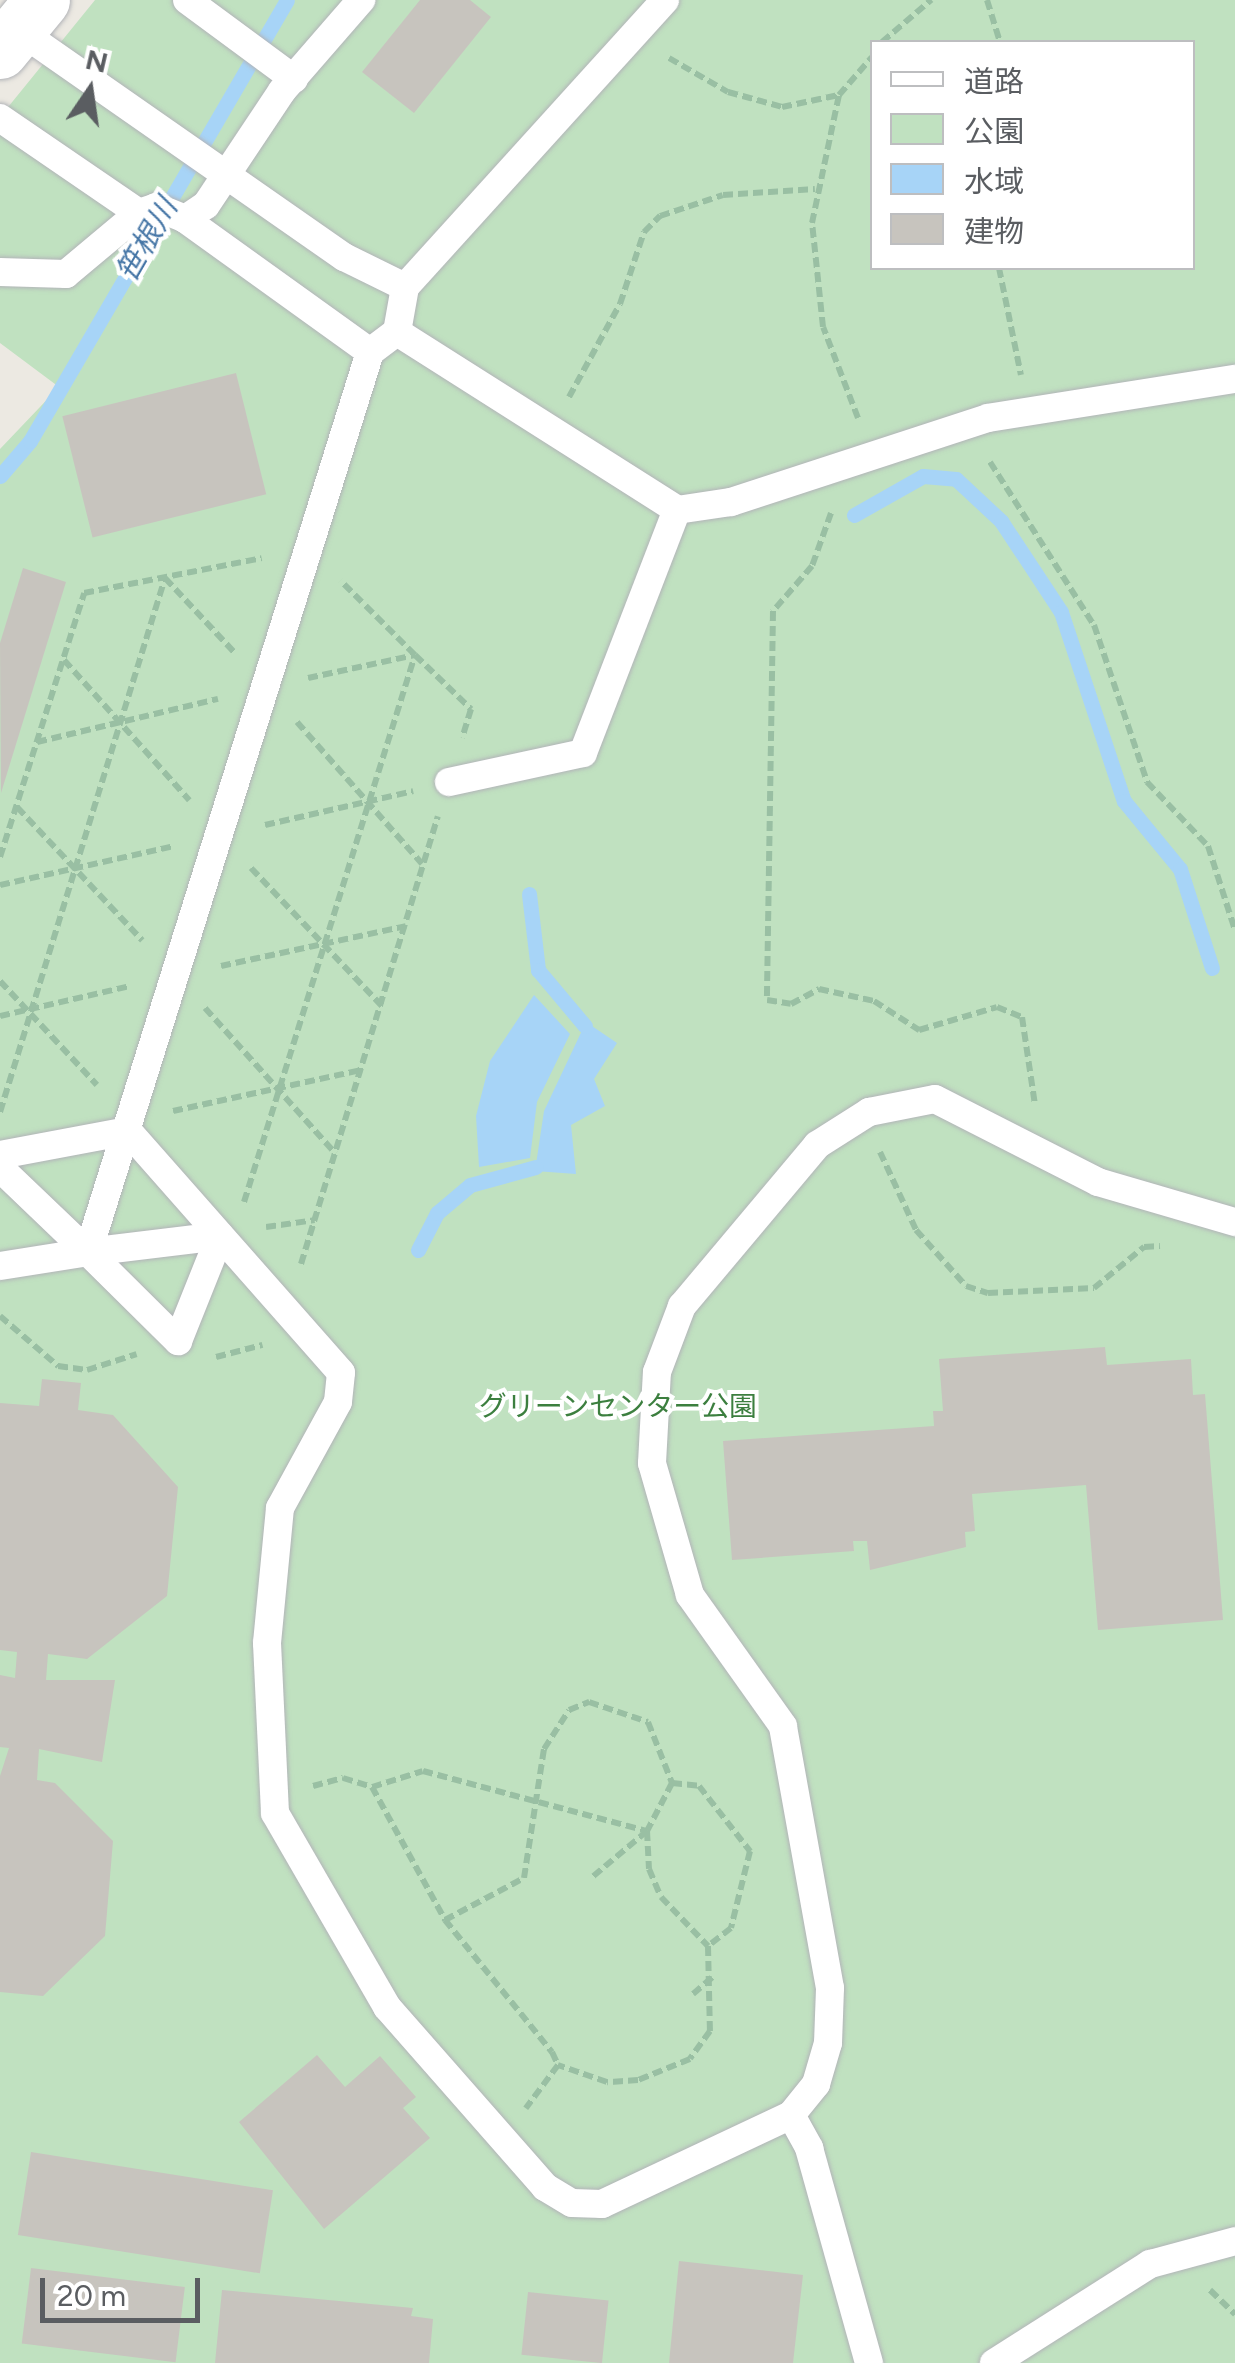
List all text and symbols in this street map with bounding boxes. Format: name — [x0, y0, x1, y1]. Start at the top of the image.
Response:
north arrow — [40, 40, 140, 140]
legend — [870, 40, 1195, 270]
text: N — [82, 42, 111, 80]
text: 道路 — [964, 63, 1024, 100]
text: 公園 — [964, 113, 1024, 150]
text: 水域 — [964, 163, 1024, 200]
water label: 笹根川 — [109, 192, 185, 288]
text: 建物 — [964, 213, 1024, 250]
park label: グリーンセンター公園 — [478, 1389, 758, 1423]
scale bar — [45, 2258, 205, 2320]
text: 20 m — [57, 2277, 126, 2314]

